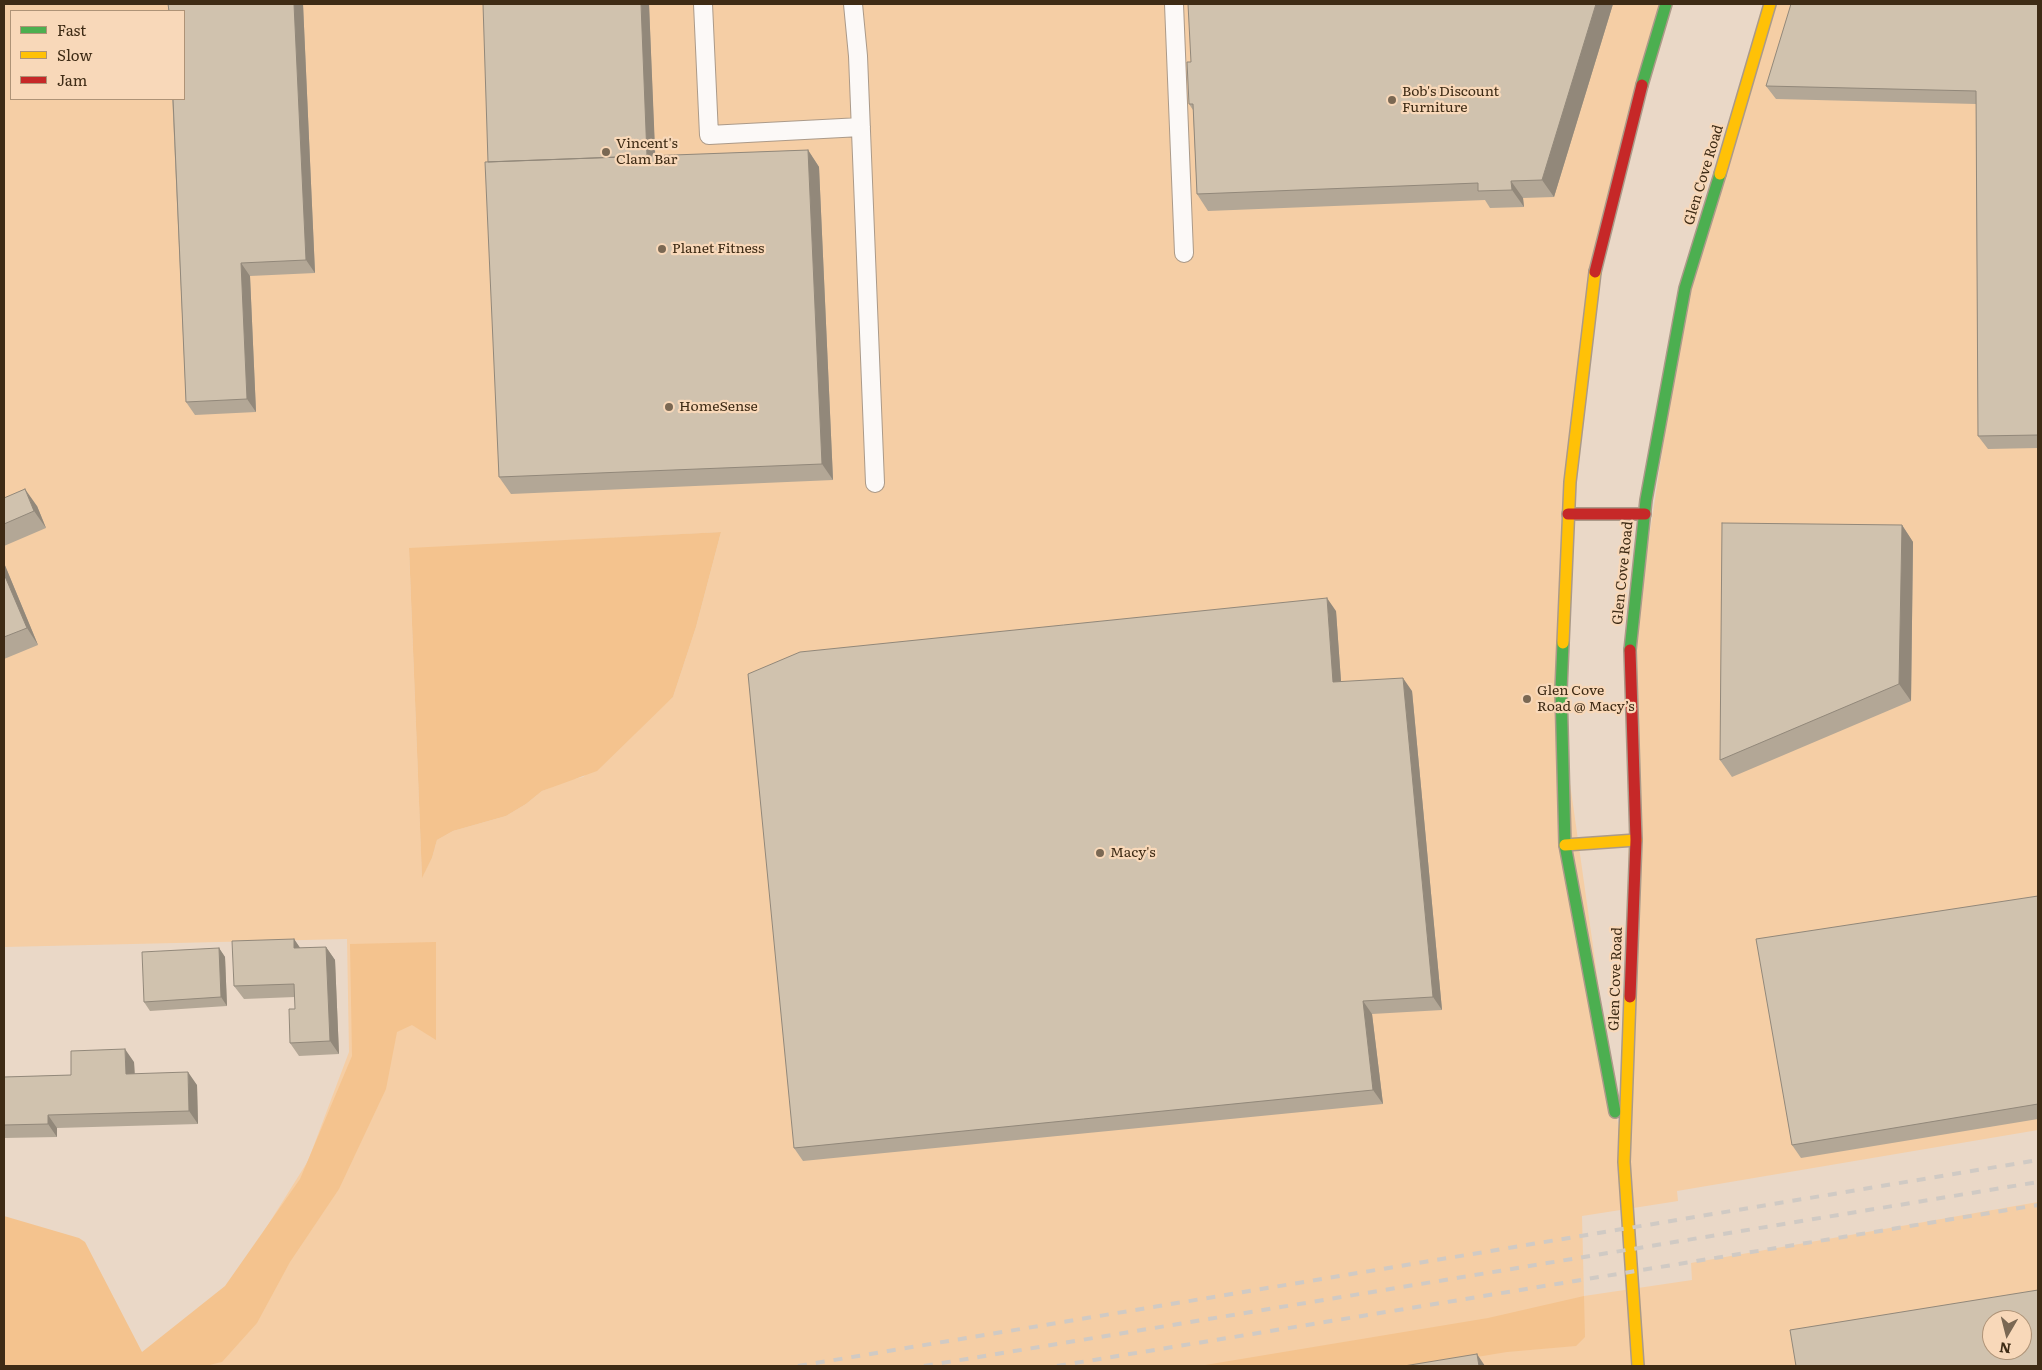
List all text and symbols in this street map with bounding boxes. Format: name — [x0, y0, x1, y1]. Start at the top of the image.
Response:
legend — [10, 10, 185, 100]
text: Fast — [57, 18, 86, 41]
text: Slow — [57, 43, 92, 66]
text: Jam — [57, 68, 87, 91]
place label: Bob's Discount Furniture — [1402, 84, 1499, 116]
marker: Bob's Discount Furniture — [1386, 94, 1398, 106]
street label: Glen Cove Road — [1681, 123, 1727, 227]
place label: Vincent's Clam Bar — [616, 136, 678, 168]
marker: Vincent's Clam Bar — [600, 146, 612, 158]
place label: Planet Fitness — [672, 241, 764, 257]
marker: Planet Fitness — [656, 243, 668, 255]
place label: HomeSense — [679, 399, 758, 415]
marker: HomeSense — [663, 401, 675, 413]
street label: Glen Cove Road — [1609, 520, 1637, 626]
place label: Glen Cove Road @ Macy’s — [1537, 683, 1635, 716]
marker: Glen Cove Road @ Macy’s — [1521, 693, 1533, 705]
place label: Macy's — [1110, 845, 1155, 861]
marker: Macy's — [1094, 847, 1106, 859]
street label: Glen Cove Road — [1606, 927, 1626, 1031]
north arrow — [1982, 1310, 2032, 1360]
text: N — [1998, 1338, 2012, 1360]

